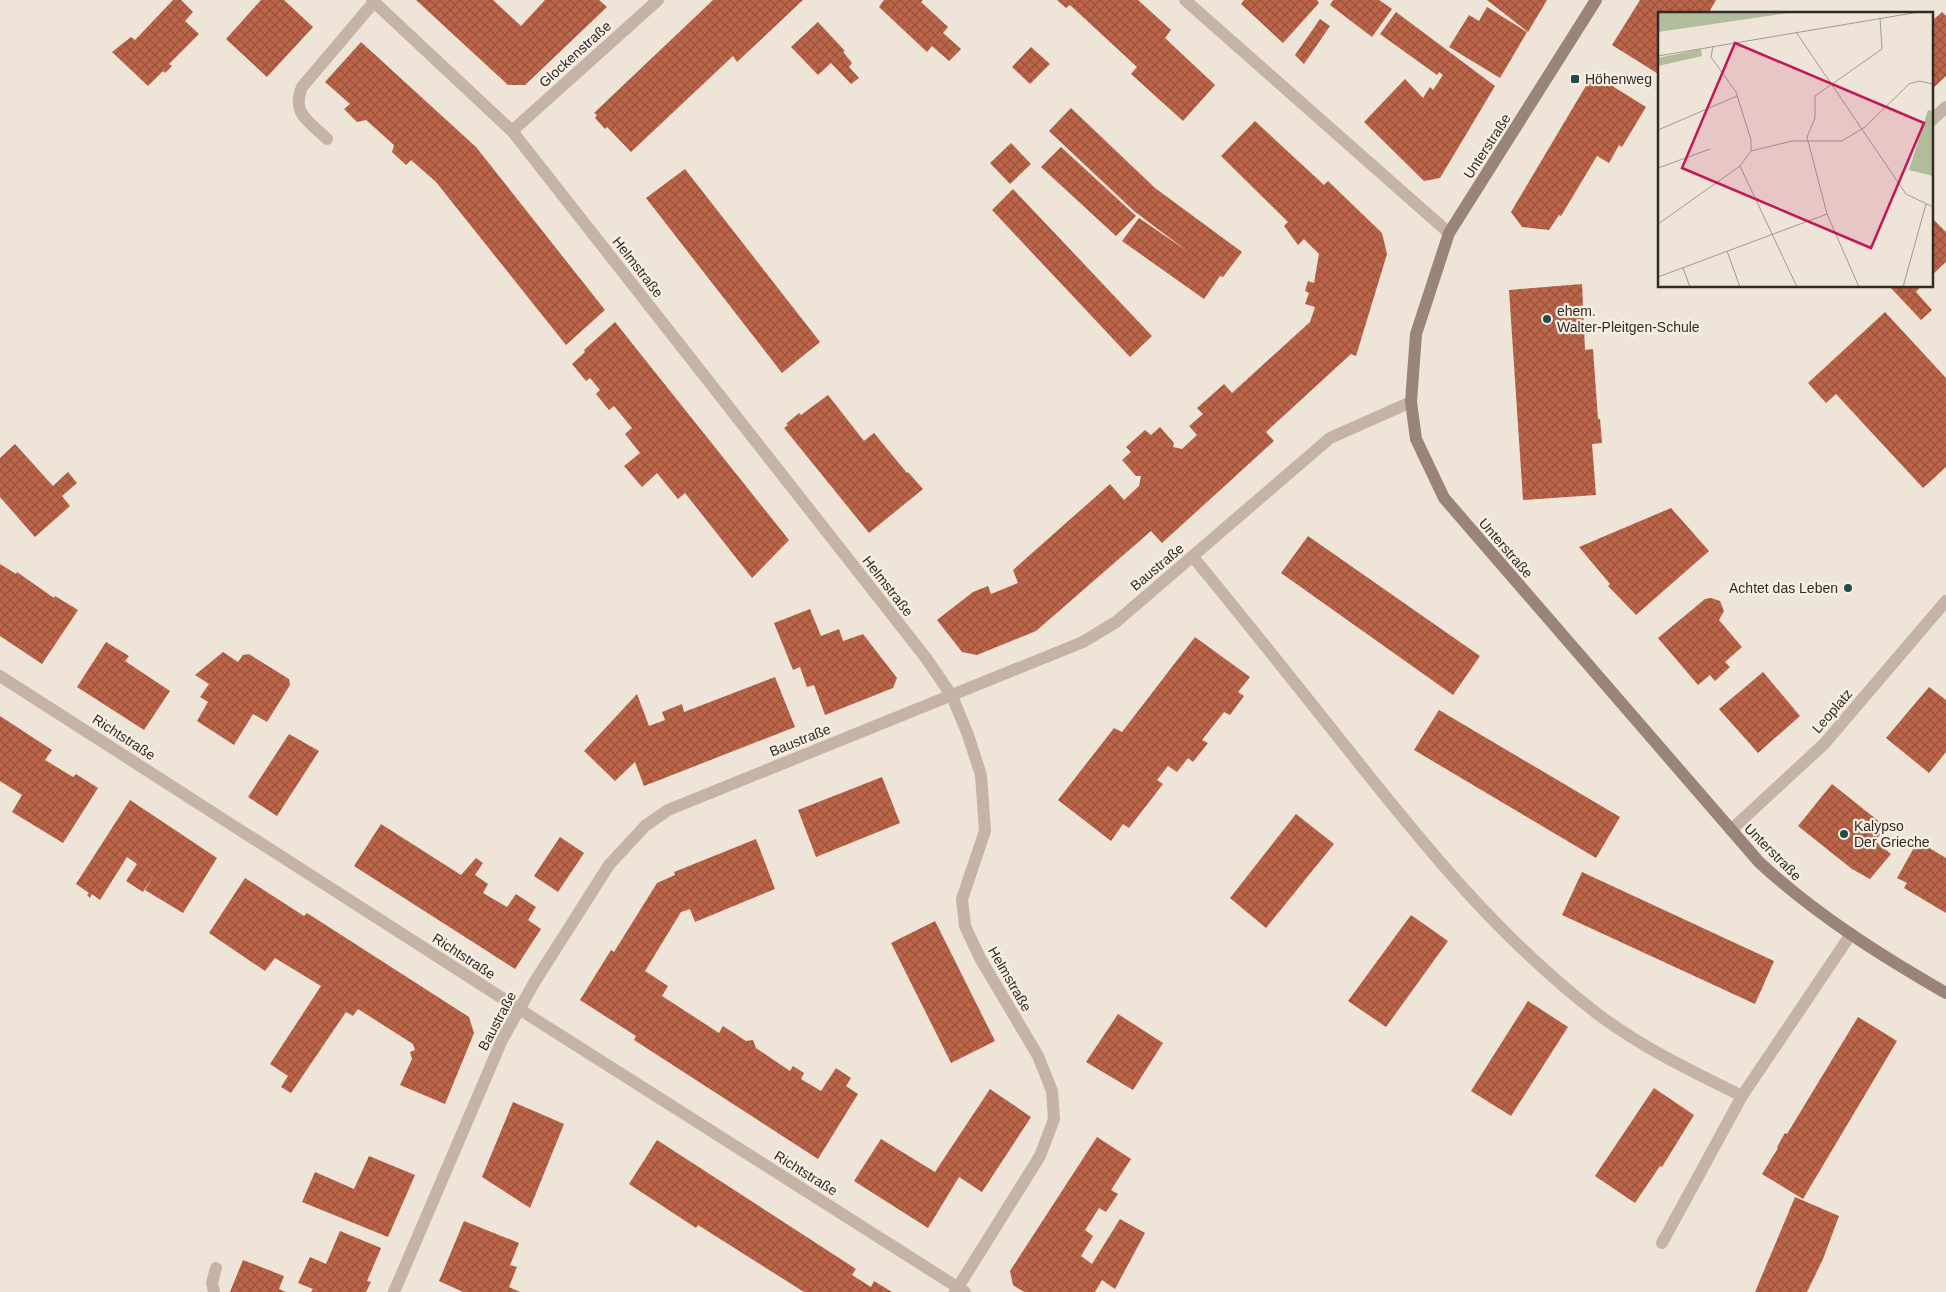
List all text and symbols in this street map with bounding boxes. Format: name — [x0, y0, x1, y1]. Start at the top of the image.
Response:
inset map — [1658, 12, 1934, 288]
street label: Glockenstraße — [536, 17, 614, 90]
place label: Höhenweg — [1585, 71, 1652, 87]
marker: Höhenweg — [1569, 73, 1581, 85]
street label: Unterstraße — [1460, 110, 1514, 181]
street label: Helmstraße — [609, 234, 667, 301]
place label: ehem. Walter-Pleitgen-Schule — [1557, 303, 1700, 335]
marker: ehem. Walter-Pleitgen-Schule — [1541, 313, 1553, 325]
street label: Unterstraße — [1476, 515, 1536, 581]
street label: Baustraße — [1127, 540, 1187, 594]
street label: Helmstraße — [859, 553, 917, 620]
place label: Achtet das Leben — [1729, 580, 1838, 596]
marker: Achtet das Leben — [1842, 582, 1854, 594]
street label: Leoplatz — [1809, 686, 1855, 736]
street label: Richtstraße — [90, 711, 159, 763]
street label: Baustraße — [767, 720, 833, 760]
place label: Kalypso Der Grieche — [1854, 818, 1930, 850]
street label: Unterstraße — [1741, 820, 1805, 884]
marker: Kalypso Der Grieche — [1838, 828, 1850, 840]
street label: Richtstraße — [430, 930, 499, 982]
street label: Helmstraße — [985, 944, 1035, 1015]
street label: Baustraße — [475, 989, 519, 1053]
street label: Richtstraße — [771, 1147, 841, 1199]

